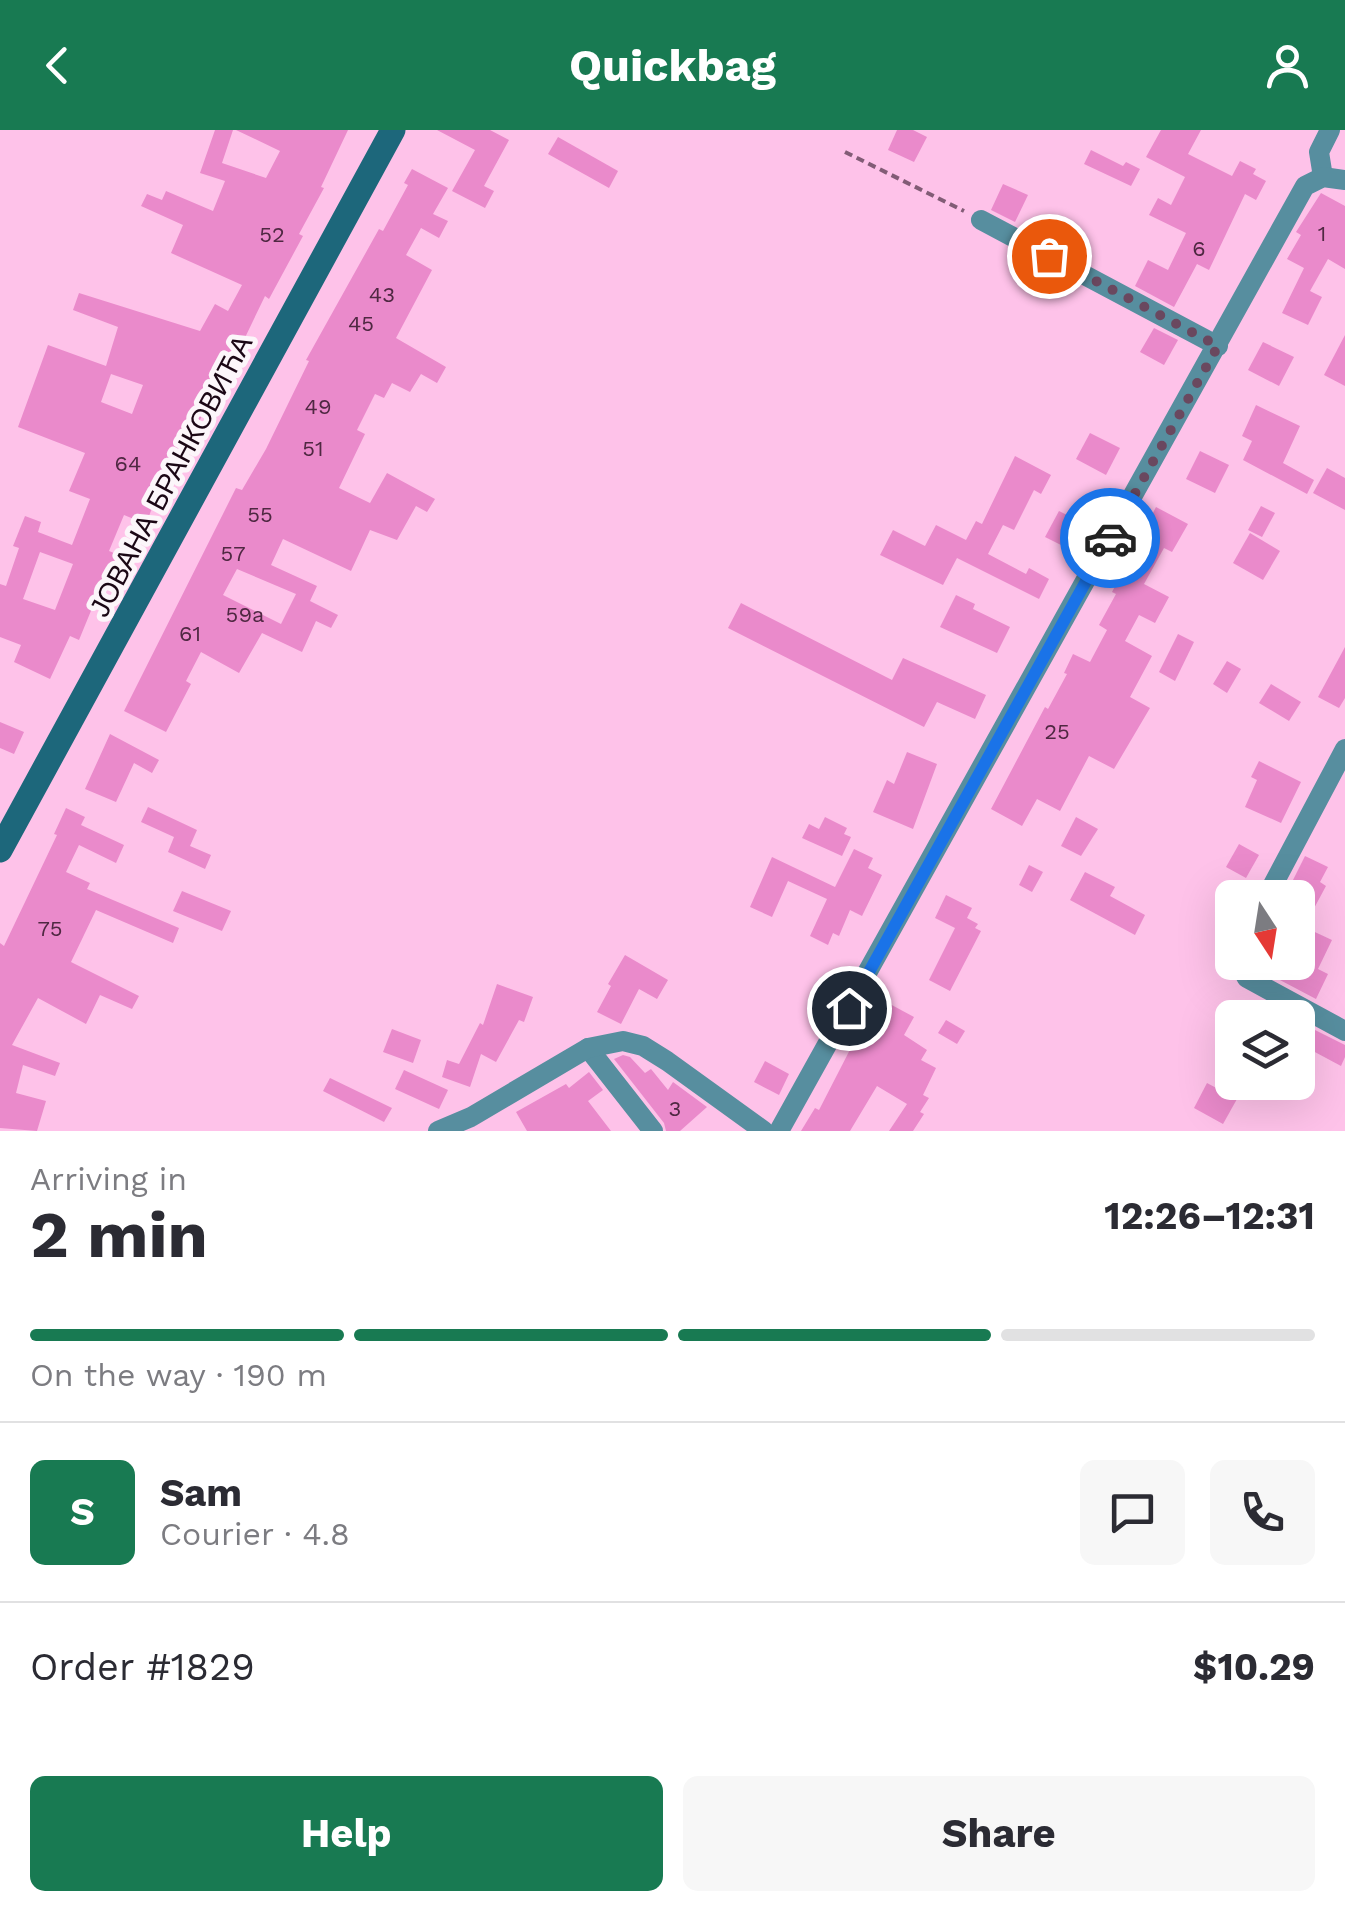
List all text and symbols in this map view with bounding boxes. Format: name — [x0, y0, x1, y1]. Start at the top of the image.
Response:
icon: back — [30, 38, 85, 93]
icon: person — [1260, 38, 1315, 93]
text: Quickbag — [569, 39, 776, 92]
pin — [1007, 214, 1092, 299]
house number: 1 — [1318, 221, 1326, 246]
house number: 52 — [259, 222, 285, 247]
icon: bag — [1022, 229, 1077, 284]
house number: 6 — [1192, 236, 1206, 261]
house number: 43 — [369, 282, 395, 307]
house number: 45 — [348, 311, 374, 336]
street label: ЈОВАНА БРАНКОВИЋА — [83, 329, 259, 622]
house number: 49 — [304, 394, 332, 419]
house number: 51 — [302, 436, 324, 461]
house number: 64 — [115, 451, 141, 476]
courier — [1060, 488, 1160, 588]
house number: 55 — [247, 502, 273, 527]
icon: car — [1083, 511, 1138, 566]
house number: 57 — [220, 541, 246, 566]
house number: 59a — [226, 602, 264, 627]
house number: 61 — [179, 621, 201, 646]
house number: 25 — [1044, 719, 1070, 744]
north arrow — [1215, 880, 1315, 980]
map controls — [1215, 880, 1315, 1100]
house number: 75 — [37, 916, 63, 941]
pin — [807, 966, 892, 1051]
icon: home — [822, 981, 877, 1036]
button: layers — [1215, 1000, 1315, 1100]
house number: 3 — [669, 1096, 681, 1121]
text: Arriving in — [30, 1160, 187, 1198]
text: 12:26–12:31 — [1104, 1194, 1315, 1238]
text: 2 min — [30, 1197, 208, 1273]
text: On the way · 190 m — [30, 1356, 327, 1394]
button: chat — [1080, 1460, 1185, 1565]
button: phone — [1210, 1460, 1315, 1565]
text: Sam — [160, 1471, 242, 1515]
text: S — [70, 1490, 95, 1534]
text: Courier · 4.8 — [160, 1515, 350, 1553]
text: Order #1829 — [30, 1645, 255, 1689]
text: $10.29 — [1193, 1645, 1315, 1689]
button: Help — [30, 1776, 663, 1891]
button: Share — [683, 1776, 1315, 1891]

